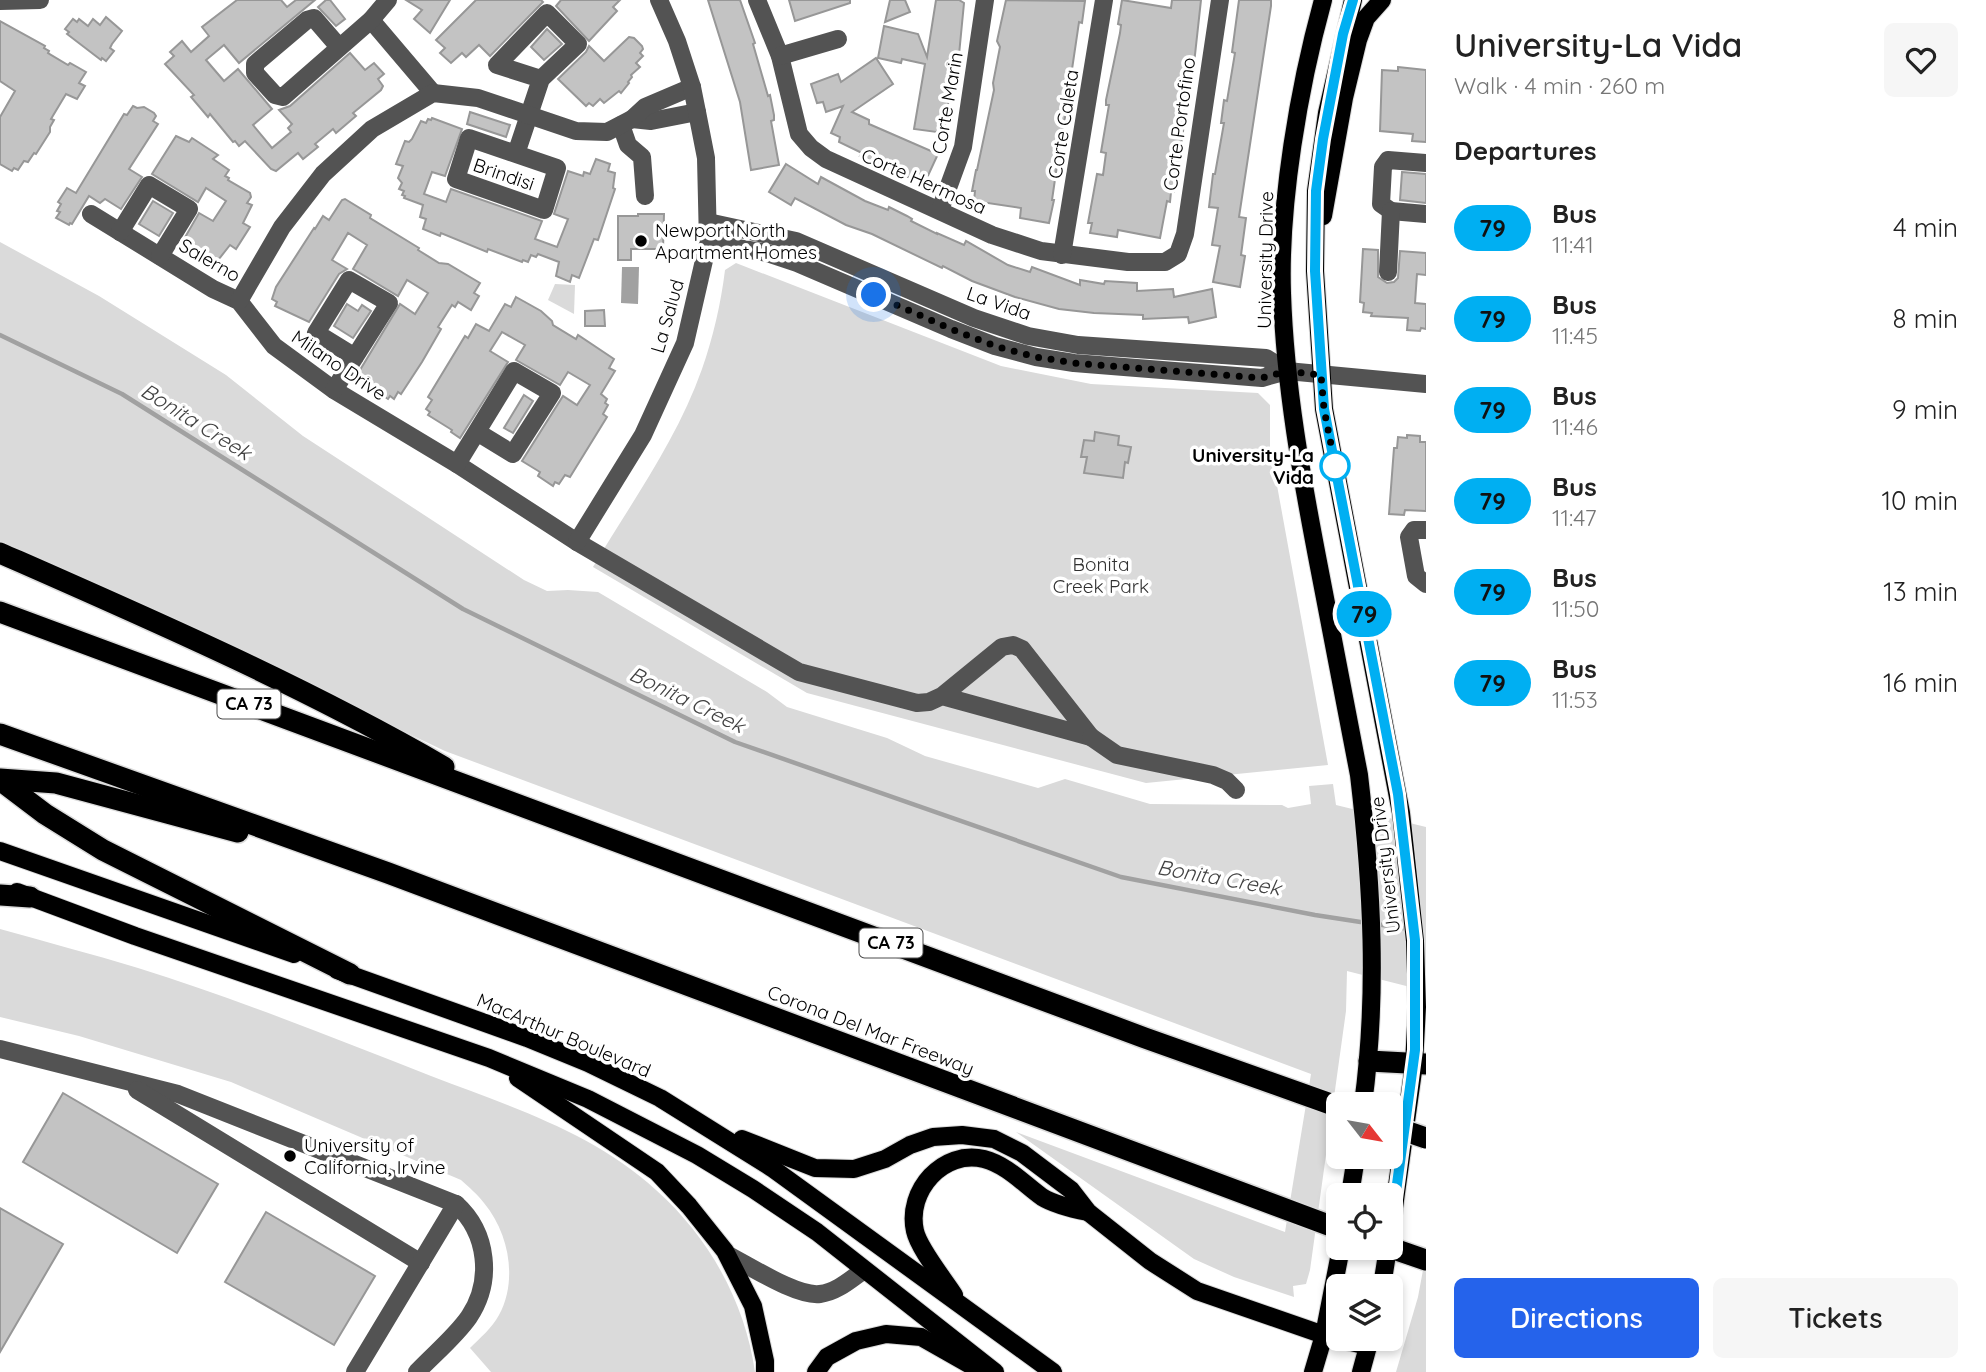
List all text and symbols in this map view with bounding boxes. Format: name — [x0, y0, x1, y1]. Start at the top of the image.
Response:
button: heart — [1884, 23, 1958, 97]
text: University-La Vida — [1454, 24, 1742, 65]
street label: Corte Marin — [926, 50, 968, 156]
street label: Corte Portofino — [1158, 56, 1200, 192]
street label: Corte Caleta — [1043, 68, 1083, 180]
text: Walk · 4 min · 260 m — [1454, 71, 1665, 100]
text: Departures — [1454, 134, 1597, 167]
street label: Corte Hermosa — [858, 143, 990, 219]
street label: Brindisi — [470, 152, 538, 196]
street label: University Drive — [1252, 191, 1278, 329]
text: Bus — [1552, 197, 1597, 230]
text: 4 min — [1893, 211, 1958, 244]
text: 79 — [1479, 213, 1506, 243]
place label: Newport North Apartment Homes — [655, 218, 817, 264]
text: 11:41 — [1552, 230, 1594, 259]
street label: Salerno — [175, 233, 245, 287]
marker: Newport North Apartment Homes — [633, 233, 649, 249]
street label: La Salud — [645, 276, 689, 356]
your location — [856, 277, 891, 312]
street label: La Vida — [964, 281, 1034, 325]
text: Bus — [1552, 288, 1597, 321]
text: 8 min — [1893, 302, 1958, 335]
text: 79 — [1479, 304, 1506, 334]
text: 11:45 — [1552, 321, 1598, 350]
street label: Milano Drive — [287, 325, 391, 405]
water label: Bonita Creek — [137, 377, 258, 466]
text: Bus — [1552, 379, 1597, 412]
text: 9 min — [1892, 393, 1958, 426]
text: 79 — [1479, 395, 1506, 425]
text: 11:46 — [1552, 412, 1598, 441]
place label: University-La Vida — [1192, 443, 1314, 489]
marker: University-La Vida — [1320, 451, 1350, 481]
text: Bus — [1552, 470, 1597, 503]
text: 10 min — [1882, 484, 1958, 517]
text: 79 — [1479, 486, 1506, 516]
text: 11:47 — [1552, 503, 1597, 532]
park label: Bonita Creek Park — [1053, 552, 1149, 598]
text: Bus — [1552, 561, 1597, 594]
text: 13 min — [1883, 575, 1958, 608]
text: 79 — [1479, 577, 1506, 607]
line badge: 79 — [1332, 591, 1396, 637]
text: 11:50 — [1552, 594, 1600, 623]
text: 79 — [1351, 599, 1377, 629]
text: Bus — [1552, 652, 1597, 685]
water label: Bonita Creek — [626, 660, 751, 739]
text: 16 min — [1883, 666, 1958, 699]
text: 79 — [1479, 668, 1506, 698]
text: 11:53 — [1552, 685, 1598, 714]
road number: CA 73 — [218, 690, 280, 718]
street label: University Drive — [1365, 795, 1405, 935]
water label: Bonita Creek — [1155, 853, 1285, 901]
road number: CA 73 — [860, 928, 922, 958]
street label: Corona Del Mar Freeway — [764, 979, 978, 1081]
street label: MacArthur Boulevard — [473, 987, 655, 1083]
north arrow — [1326, 1092, 1404, 1169]
map controls — [1326, 1092, 1403, 1351]
place label: University of California, Irvine — [304, 1133, 446, 1179]
marker: University of California, Irvine — [282, 1148, 298, 1164]
button: locate — [1326, 1183, 1403, 1260]
button: layers — [1326, 1274, 1403, 1351]
button: Directions — [1454, 1278, 1699, 1358]
button: Tickets — [1713, 1278, 1958, 1358]

